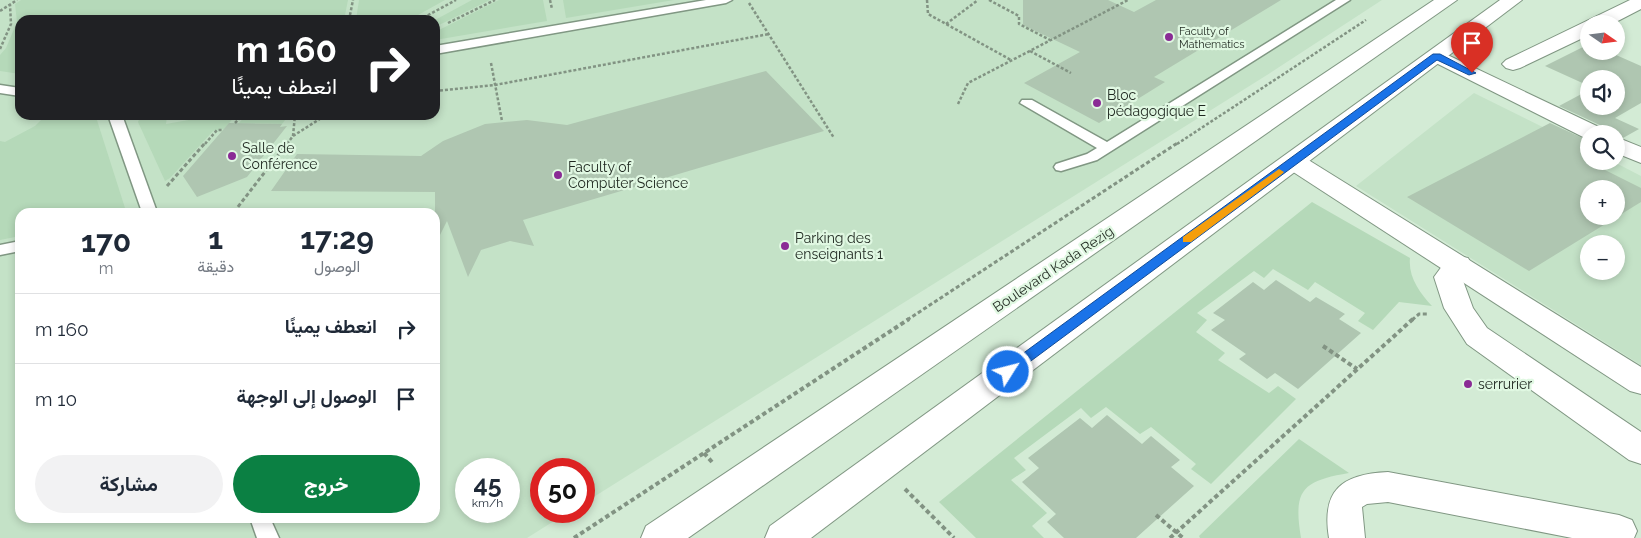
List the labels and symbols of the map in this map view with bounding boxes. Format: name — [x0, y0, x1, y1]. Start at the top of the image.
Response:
north arrow — [1580, 15, 1625, 60]
pin — [1451, 22, 1493, 73]
place label: Faculty of Mathematics — [1179, 25, 1245, 51]
marker: Faculty of Mathematics — [1163, 31, 1175, 43]
place label: Bloc pédagogique E — [1107, 87, 1206, 119]
marker: Bloc pédagogique E — [1091, 97, 1103, 109]
place label: Salle de Conférence — [242, 140, 318, 172]
marker: Salle de Conférence — [226, 150, 238, 162]
place label: Faculty of Computer Science — [568, 159, 688, 191]
marker: Faculty of Computer Science — [552, 169, 564, 181]
street label: Boulevard Kada Rezig — [990, 223, 1116, 315]
place label: Parking des enseignants 1 — [795, 230, 883, 262]
marker: Parking des enseignants 1 — [779, 240, 791, 252]
position arrow — [981, 345, 1033, 397]
place label: serrurier — [1478, 376, 1532, 392]
marker: serrurier — [1462, 378, 1474, 390]
speed limit sign: 50 — [530, 458, 595, 523]

